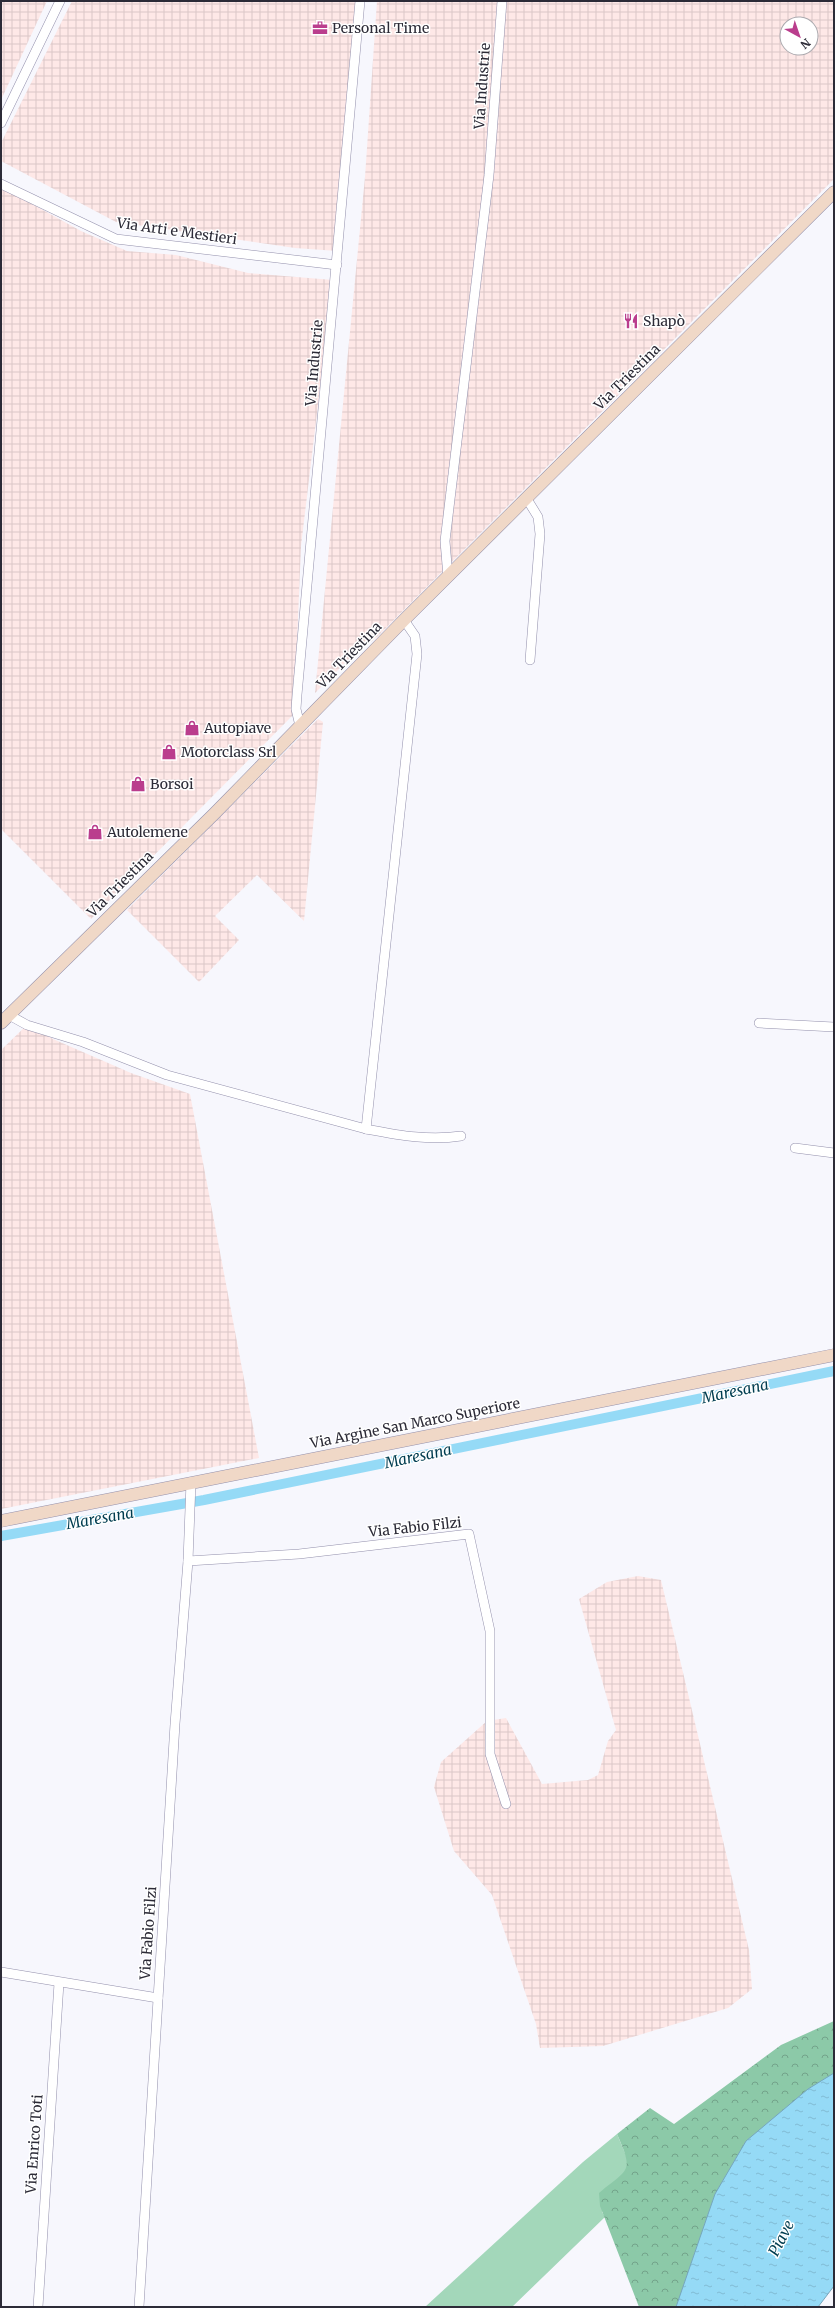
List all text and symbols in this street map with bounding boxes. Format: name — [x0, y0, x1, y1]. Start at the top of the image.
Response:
north arrow — [779, 16, 819, 56]
office icon: Personal Time — [311, 19, 329, 37]
place label: Personal Time — [332, 19, 429, 37]
text: N — [797, 36, 813, 52]
street label: Via Industrie — [470, 42, 494, 131]
street label: Via Arti e Mestieri — [115, 214, 239, 248]
restaurant icon: Shapò — [622, 312, 640, 330]
place label: Shapò — [643, 312, 685, 330]
street label: Via Industrie — [301, 319, 327, 408]
street label: Via Triestina — [589, 340, 664, 415]
street label: Via Triestina — [312, 617, 386, 693]
shop icon: Autopiave — [183, 719, 201, 737]
place label: Autopiave — [203, 719, 271, 737]
shop icon: Motorclass Srl — [160, 743, 178, 761]
place label: Motorclass Srl — [181, 743, 277, 761]
shop icon: Borsoi — [129, 775, 147, 793]
place label: Borsoi — [150, 775, 194, 793]
shop icon: Autolemene — [86, 823, 104, 841]
place label: Autolemene — [106, 823, 188, 841]
street label: Via Triestina — [82, 847, 157, 922]
water label: Maresana — [699, 1375, 770, 1408]
street label: Via Argine San Marco Superiore — [308, 1394, 521, 1452]
water label: Maresana — [382, 1440, 453, 1473]
water label: Maresana — [64, 1503, 135, 1533]
street label: Via Fabio Filzi — [367, 1513, 463, 1541]
street label: Via Fabio Filzi — [136, 1885, 160, 1981]
street label: Via Enrico Toti — [21, 2093, 46, 2195]
water label: Piave — [764, 2217, 798, 2259]

